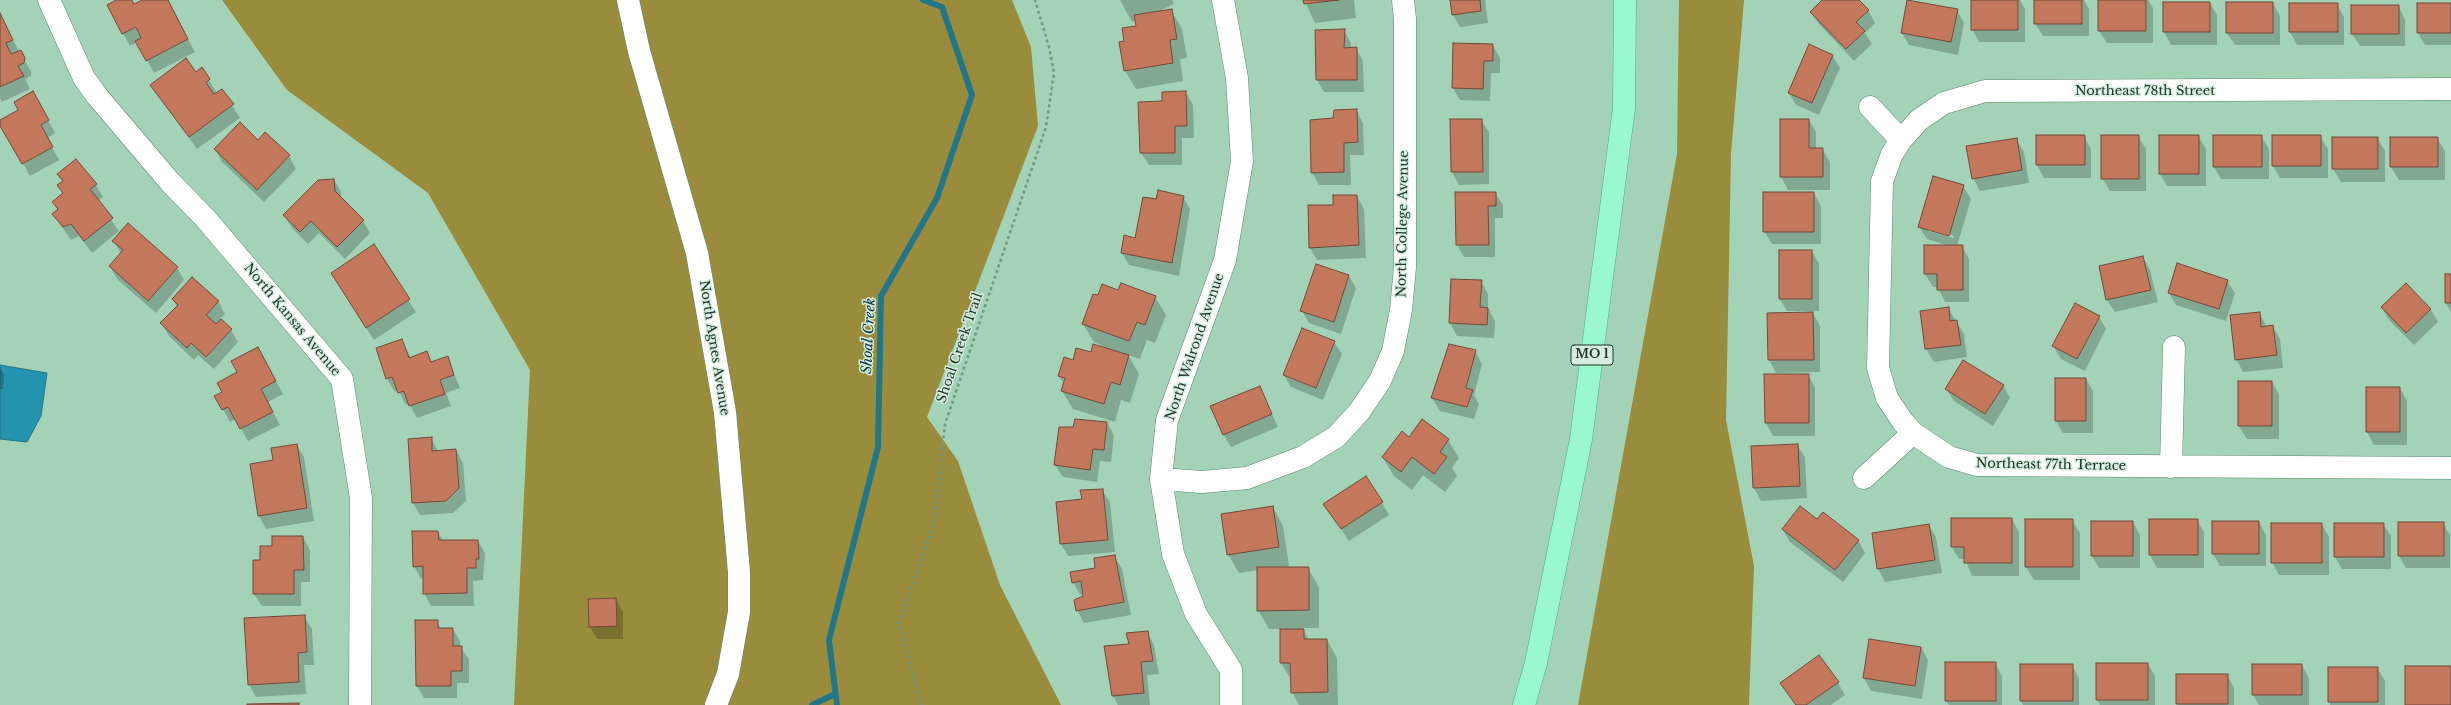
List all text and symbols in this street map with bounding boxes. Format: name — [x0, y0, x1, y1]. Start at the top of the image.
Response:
street label: Northeast 78th Street — [2075, 83, 2215, 99]
street label: North College Avenue — [1394, 150, 1412, 298]
street label: North Kansas Avenue — [240, 261, 344, 379]
street label: North Walrond Avenue — [1162, 271, 1228, 423]
street label: North Agnes Avenue — [696, 279, 732, 417]
street label: Shoal Creek Trail — [934, 291, 986, 405]
water label: Shoal Creek — [859, 298, 879, 374]
road number: MO 1 — [1571, 345, 1613, 365]
street label: Northeast 77th Terrace — [1976, 456, 2126, 474]

